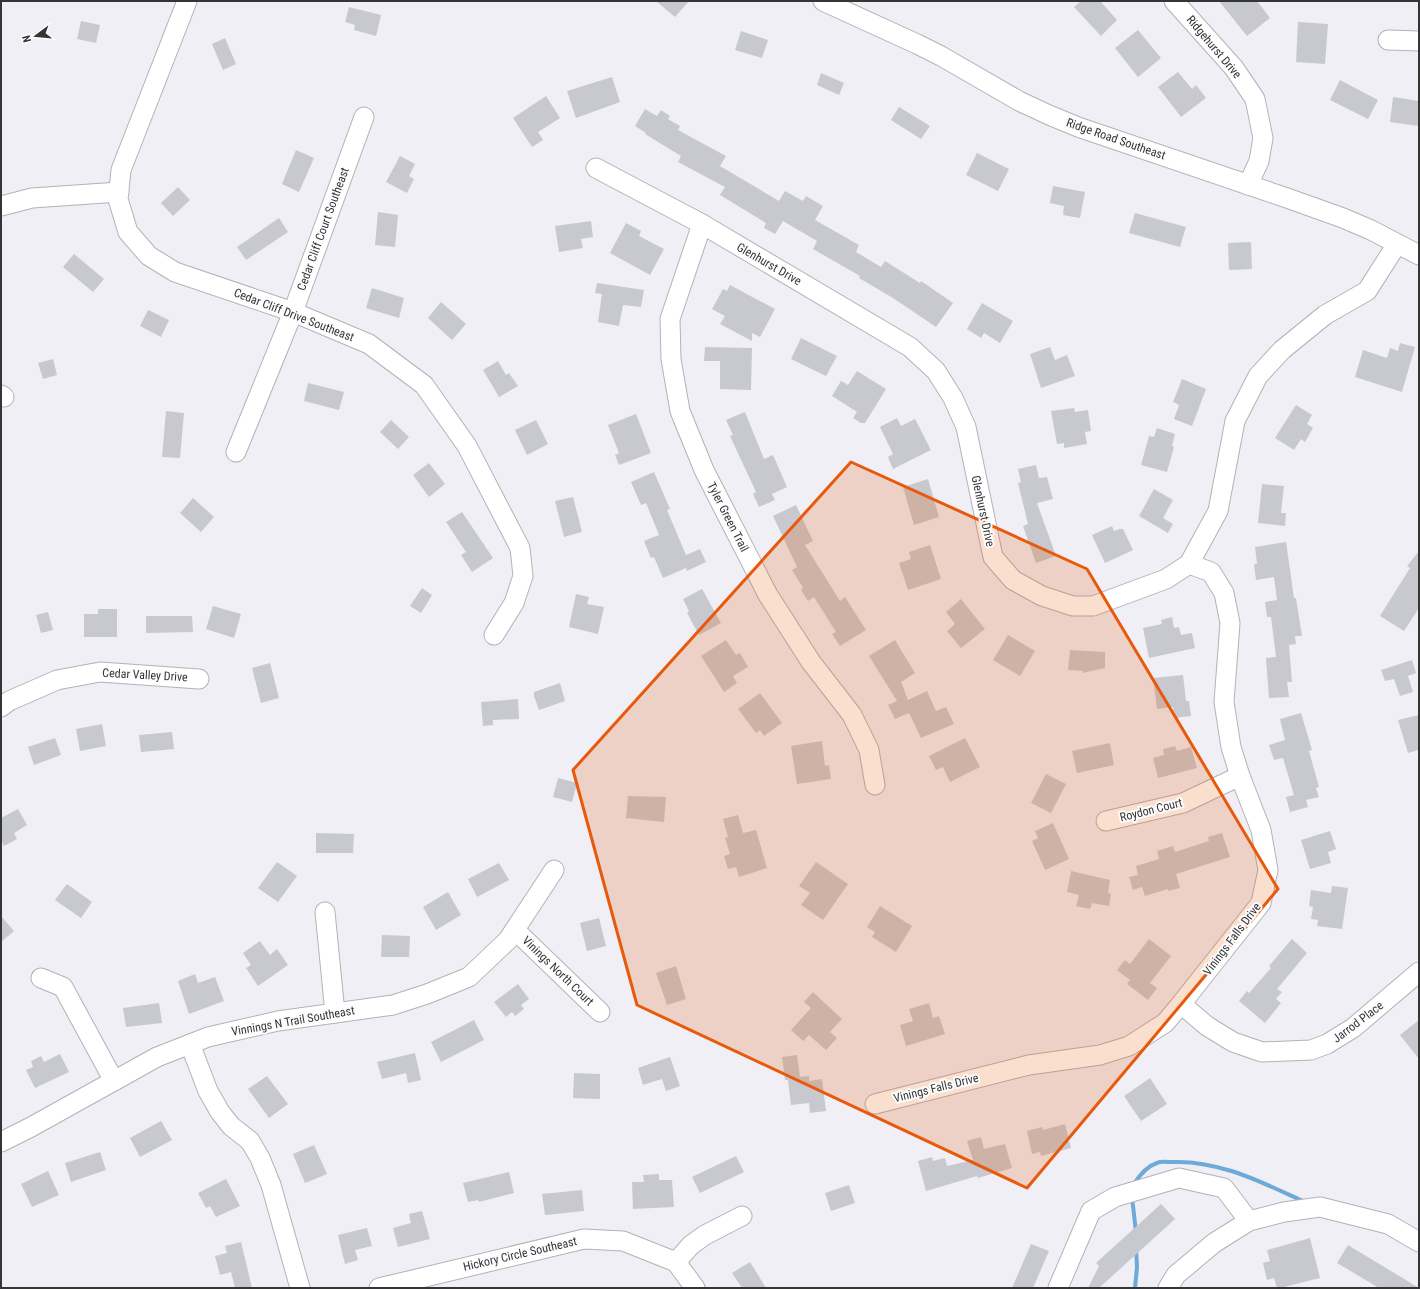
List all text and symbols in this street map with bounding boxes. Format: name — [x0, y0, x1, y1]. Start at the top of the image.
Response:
street label: Ridgehurst Drive — [1184, 13, 1245, 82]
north arrow — [16, 16, 56, 56]
text: N — [20, 33, 34, 44]
street label: Ridge Road Southeast — [1065, 115, 1168, 163]
street label: Cedar Cliff Court Southeast — [294, 165, 352, 292]
street label: Glenhurst Drive — [734, 240, 804, 288]
street label: Cedar Cliff Drive Southeast — [232, 286, 357, 345]
street label: Glenhurst Drive — [969, 474, 997, 548]
street label: Tyler Green Trail — [704, 480, 752, 554]
street label: Cedar Valley Drive — [102, 666, 188, 684]
street label: Roydon Court — [1118, 795, 1184, 825]
street label: Vinings Falls Drive — [1200, 900, 1264, 978]
street label: Vinings North Court — [519, 933, 597, 1009]
street label: Jarrod Place — [1330, 998, 1386, 1046]
street label: Vinnings N Trail Southeast — [230, 1003, 356, 1039]
street label: Vinings Falls Drive — [892, 1071, 980, 1105]
street label: Hickory Circle Southeast — [462, 1234, 579, 1274]

